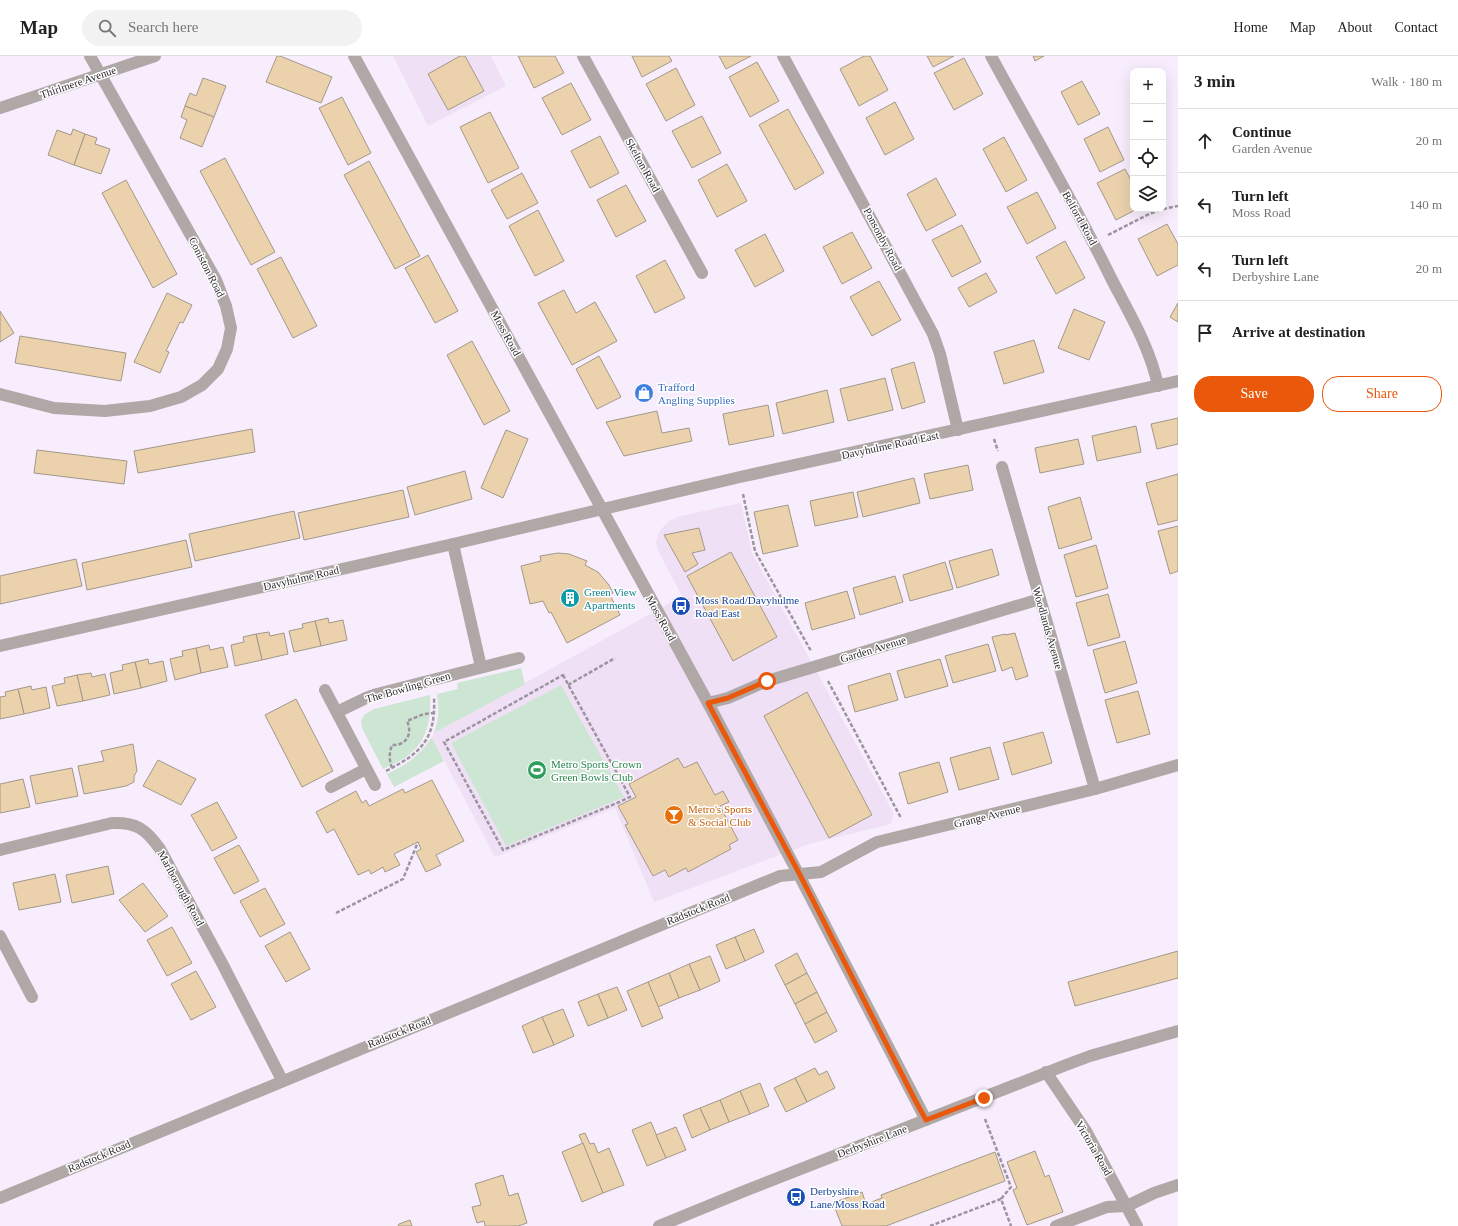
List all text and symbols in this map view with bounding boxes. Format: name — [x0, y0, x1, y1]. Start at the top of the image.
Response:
search box — [82, 10, 362, 46]
text: Map — [20, 17, 58, 38]
icon: search — [96, 17, 118, 39]
text: Search here — [128, 19, 198, 35]
text: Home — [1234, 20, 1268, 35]
text: Map — [1290, 20, 1315, 35]
text: About — [1337, 20, 1372, 35]
text: Contact — [1394, 20, 1438, 35]
street label: Thirlmere Avenue — [38, 63, 118, 101]
map controls — [1130, 68, 1166, 212]
button: + — [1130, 68, 1166, 104]
text: 3 min — [1194, 72, 1235, 91]
text: Walk · 180 m — [1371, 74, 1442, 89]
button: − — [1130, 104, 1166, 140]
text: Continue — [1232, 124, 1291, 140]
icon: ahead — [1194, 130, 1216, 152]
text: 20 m — [1416, 133, 1442, 148]
street label: Skelton Road — [623, 136, 663, 194]
button: locate — [1130, 140, 1166, 176]
text: Garden Avenue — [1232, 141, 1312, 156]
button: layers — [1130, 176, 1166, 212]
text: Turn left — [1232, 188, 1289, 204]
street label: Belford Road — [1060, 189, 1100, 247]
icon: left — [1194, 194, 1216, 216]
text: 140 m — [1409, 197, 1442, 212]
text: Moss Road — [1232, 205, 1291, 220]
street label: Ponsonby Road — [861, 206, 905, 273]
street label: Coniston Road — [187, 235, 227, 299]
text: Turn left — [1232, 252, 1289, 268]
icon: left — [1194, 258, 1216, 280]
text: 20 m — [1416, 261, 1442, 276]
text: Derbyshire Lane — [1232, 269, 1319, 284]
street label: Moss Road — [489, 308, 524, 358]
icon: arrive — [1194, 322, 1216, 344]
text: Arrive at destination — [1232, 324, 1365, 340]
button: Save — [1194, 376, 1314, 412]
button: Share — [1322, 376, 1442, 412]
place label: Trafford Angling Supplies — [658, 381, 735, 406]
shop icon: Trafford Angling Supplies — [633, 382, 655, 404]
street label: Davyhulme Road East — [840, 429, 940, 461]
street label: Davyhulme Road — [262, 563, 340, 593]
place label: Green View Apartments — [584, 586, 637, 611]
street label: Woodlands Avenue — [1031, 586, 1065, 670]
building icon: Green View Apartments — [559, 587, 581, 609]
street label: Moss Road — [644, 593, 679, 643]
place label: Moss Road/Davyhulme Road East — [695, 594, 799, 619]
bus stop icon: Moss Road/Davyhulme Road East — [670, 595, 692, 617]
street label: Garden Avenue — [839, 633, 907, 665]
street label: The Bowling Green — [364, 669, 452, 705]
route start — [758, 672, 776, 690]
place label: Metro Sports Crown Green Bowls Club — [551, 758, 642, 783]
sports icon: Metro Sports Crown Green Bowls Club — [526, 759, 548, 781]
street label: Grange Avenue — [953, 802, 1022, 830]
place label: Metro's Sports & Social Club — [688, 803, 752, 828]
bar icon: Metro's Sports & Social Club — [663, 804, 685, 826]
street label: Marlborough Road — [155, 848, 207, 928]
street label: Radstock Road — [665, 891, 732, 927]
street label: Radstock Road — [366, 1014, 433, 1050]
route end — [975, 1089, 993, 1107]
street label: Victoria Road — [1073, 1118, 1115, 1178]
street label: Derbyshire Lane — [835, 1122, 909, 1160]
street label: Radstock Road — [66, 1137, 133, 1175]
place label: Derbyshire Lane/Moss Road — [810, 1185, 885, 1210]
bus stop icon: Derbyshire Lane/Moss Road — [785, 1186, 807, 1208]

